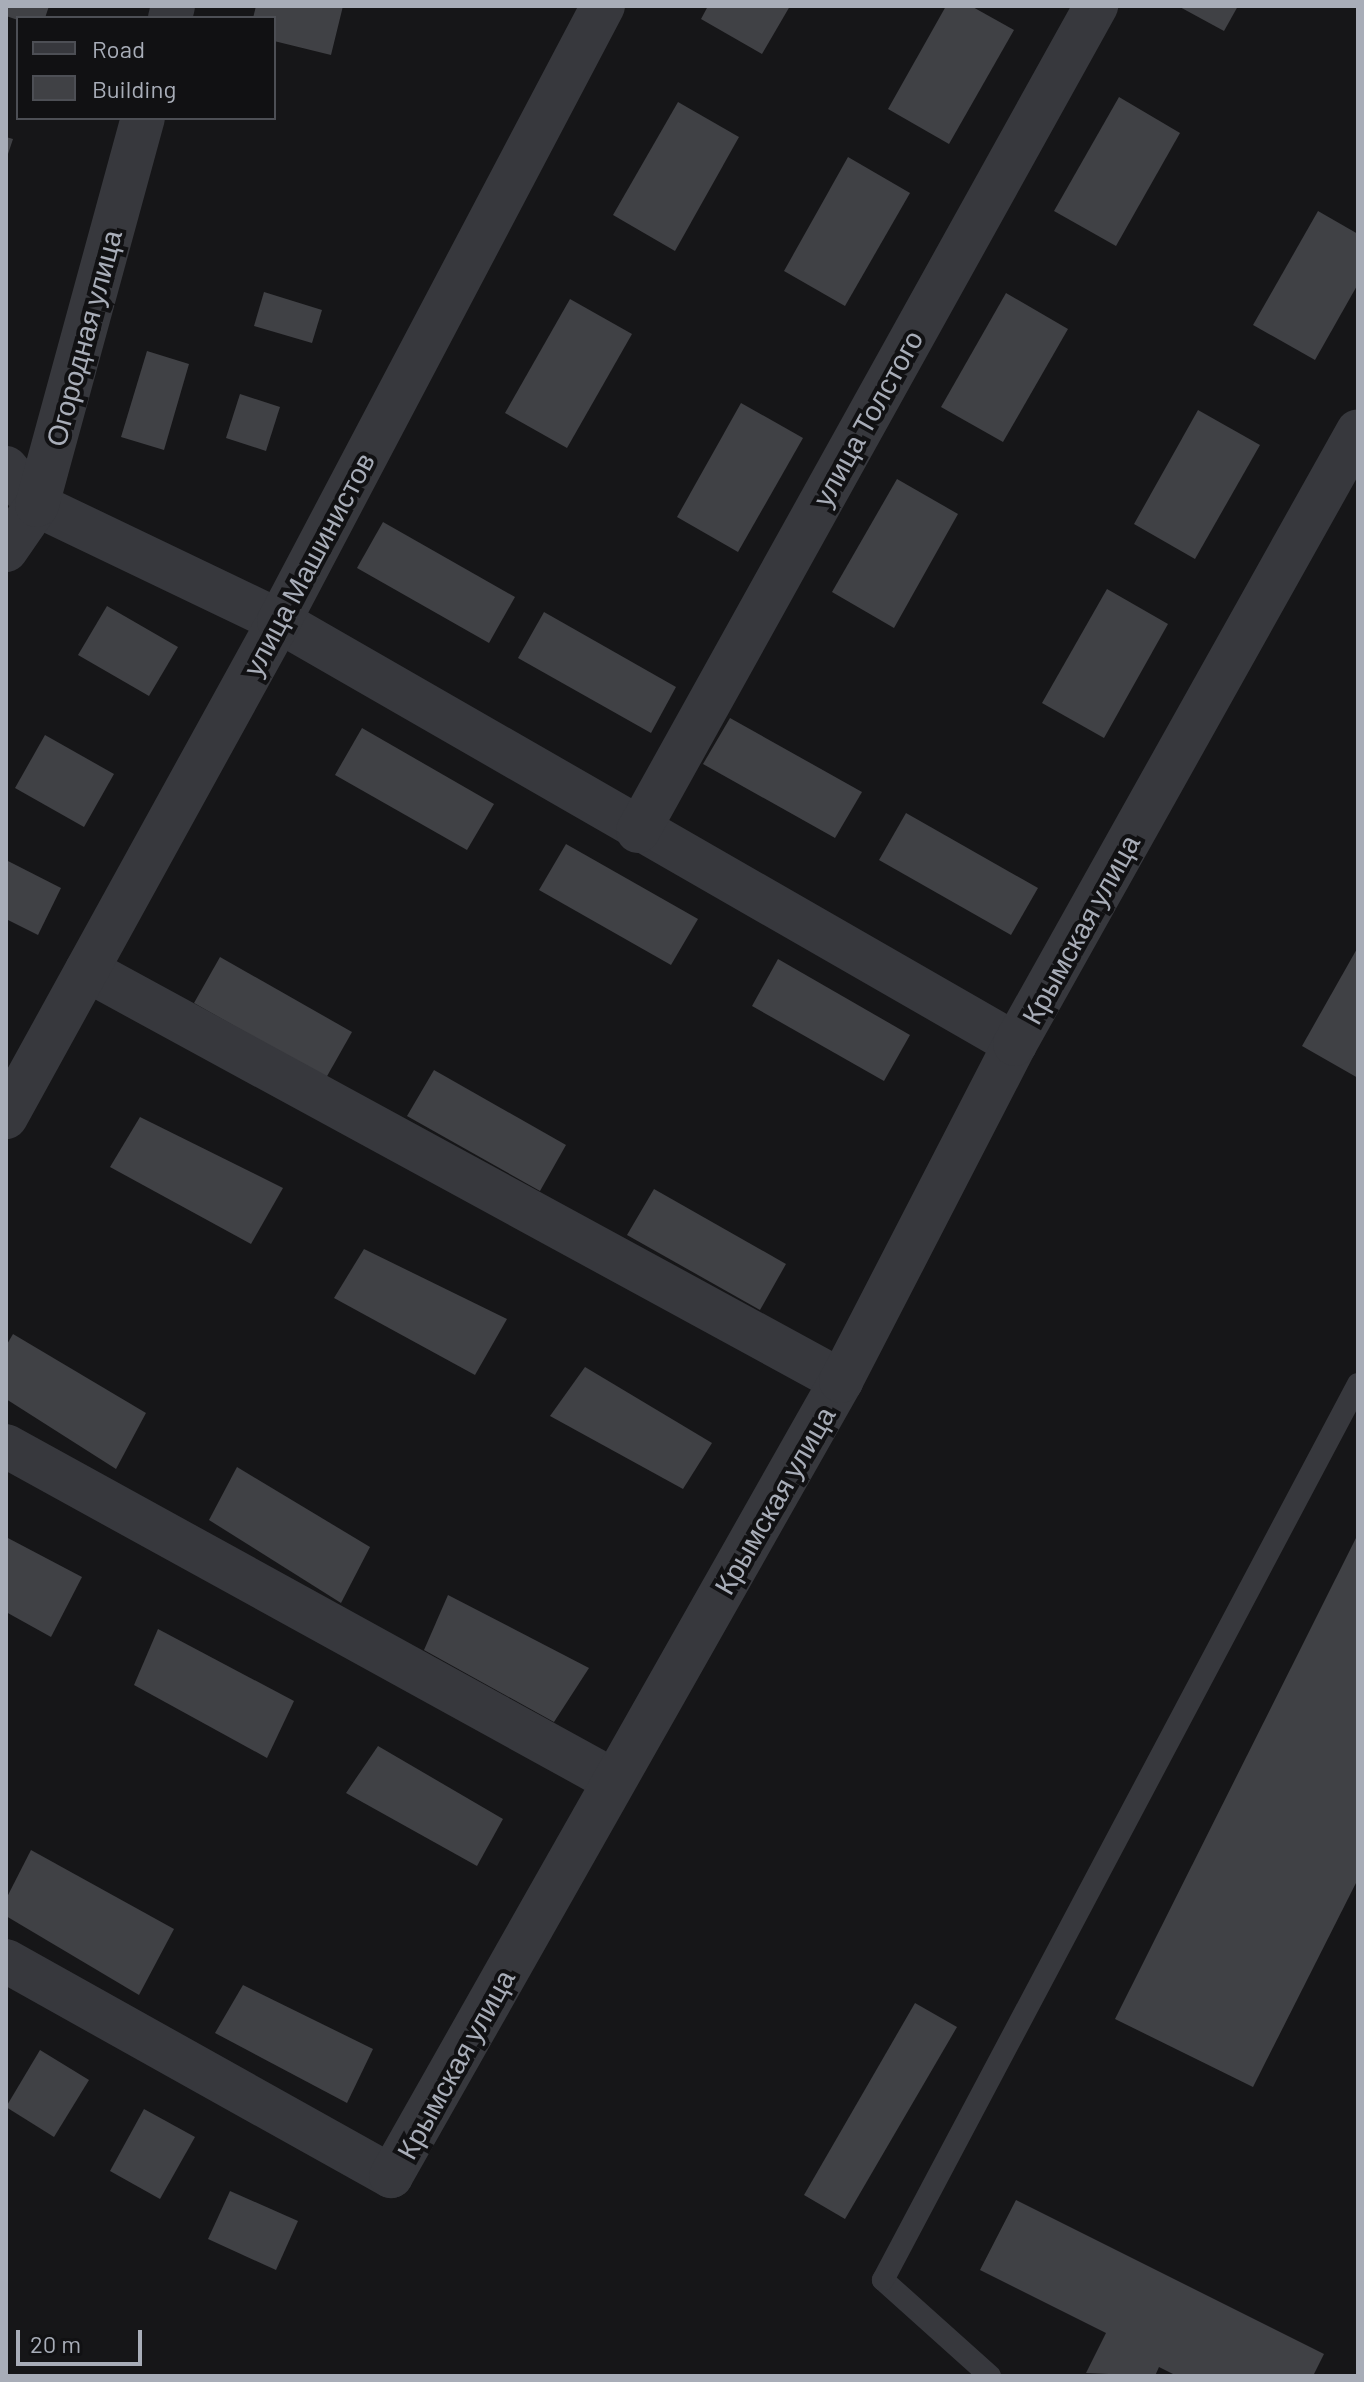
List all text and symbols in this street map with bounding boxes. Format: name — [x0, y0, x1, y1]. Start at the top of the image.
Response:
legend — [16, 16, 276, 120]
text: Road — [92, 34, 145, 63]
text: Building — [92, 74, 176, 103]
street label: Огородная улица — [38, 226, 128, 450]
street label: улица Толстого — [805, 324, 929, 512]
street label: улица Машинистов — [235, 447, 381, 681]
street label: Крымская улица — [1014, 828, 1146, 1030]
street label: Крымская улица — [707, 1400, 841, 1600]
street label: Крымская улица — [389, 1963, 521, 2165]
scale bar — [20, 2314, 146, 2364]
text: 20 m — [30, 2329, 81, 2358]

